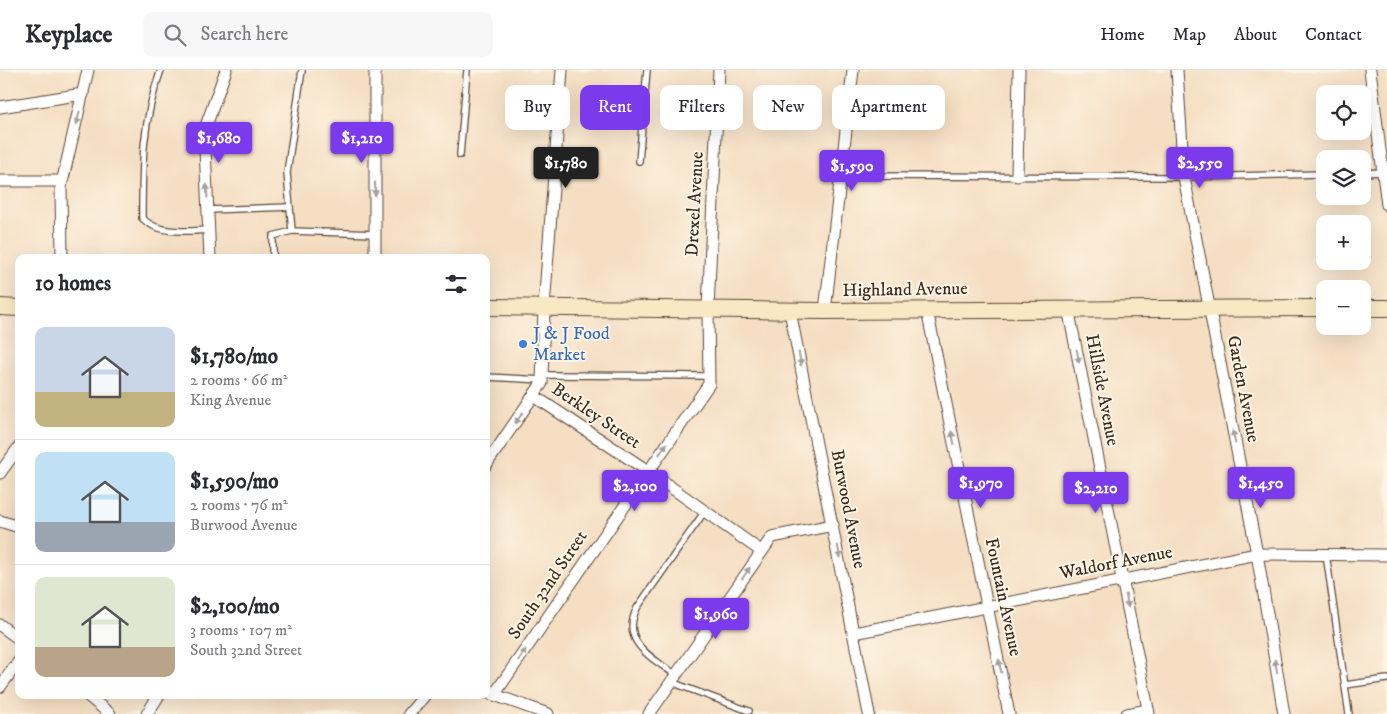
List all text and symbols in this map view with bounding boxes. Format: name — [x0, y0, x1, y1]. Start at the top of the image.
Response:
search box — [143, 12, 493, 57]
text: Keyplace — [25, 20, 113, 50]
icon: search — [161, 21, 189, 49]
text: Search here — [201, 23, 288, 46]
text: Home — [1100, 24, 1145, 46]
text: Map — [1173, 24, 1206, 46]
text: About — [1234, 24, 1277, 46]
text: Contact — [1305, 24, 1362, 46]
chip: Buy — [505, 85, 570, 130]
chip: Rent — [580, 85, 650, 130]
chip: Filters — [660, 85, 743, 130]
chip: New — [753, 85, 822, 130]
chip: Apartment — [832, 85, 945, 130]
map controls — [1316, 85, 1371, 335]
button: locate — [1316, 85, 1371, 140]
one-way arrow — [74, 110, 82, 125]
pin: $1,680 — [178, 122, 260, 164]
pin: $1,210 — [321, 122, 403, 164]
text: $1,680 — [197, 128, 241, 148]
text: $1,210 — [341, 128, 383, 148]
pin: $1,780 — [525, 146, 607, 189]
pin: $2,550 — [1159, 146, 1241, 189]
pin: $1,590 — [811, 150, 893, 192]
button: layers — [1316, 150, 1371, 205]
street label: Drexel Avenue — [681, 151, 709, 257]
text: $1,780 — [545, 153, 587, 173]
text: $2,550 — [1177, 153, 1223, 173]
text: $1,590 — [830, 156, 874, 176]
one-way arrow — [371, 181, 379, 197]
one-way arrow — [202, 183, 210, 199]
button: + — [1316, 215, 1371, 270]
icon: filters — [442, 270, 470, 298]
text: 10 homes — [35, 271, 111, 297]
street label: Highland Avenue — [842, 278, 968, 302]
button: − — [1316, 280, 1371, 335]
place label: J & J Food Market — [531, 323, 610, 366]
street label: Hillside Avenue — [1080, 332, 1124, 448]
street label: Garden Avenue — [1222, 334, 1264, 444]
marker: J & J Food Market — [517, 338, 529, 350]
text: $1,780/mo — [190, 344, 278, 370]
icon: home — [75, 347, 135, 407]
one-way arrow — [1074, 349, 1082, 364]
one-way arrow — [796, 351, 804, 367]
text: 2 rooms · 66 m² — [190, 370, 288, 390]
street label: Berkley Street — [548, 378, 645, 454]
text: King Avenue — [190, 390, 271, 410]
one-way arrow — [514, 412, 524, 425]
one-way arrow — [1230, 429, 1238, 445]
one-way arrow — [949, 431, 957, 446]
one-way arrow — [658, 442, 668, 455]
street label: Burwood Avenue — [826, 448, 870, 570]
pin: $1,970 — [940, 466, 1022, 509]
pin: $1,450 — [1220, 466, 1302, 509]
text: $1,590/mo — [190, 469, 278, 495]
pin: $2,100 — [594, 470, 676, 512]
icon: home — [75, 472, 135, 532]
pin: $2,210 — [1055, 472, 1137, 514]
text: $1,970 — [959, 473, 1003, 493]
text: $1,450 — [1239, 473, 1283, 493]
text: $2,100 — [613, 476, 657, 496]
text: $2,210 — [1074, 478, 1118, 498]
text: 2 rooms · 76 m² — [190, 495, 288, 515]
text: Burwood Avenue — [190, 515, 297, 535]
street label: South 32nd Street — [504, 526, 593, 643]
street label: Fountain Avenue — [980, 536, 1026, 658]
street label: Waldorf Avenue — [1057, 541, 1174, 585]
one-way arrow — [835, 545, 843, 561]
one-way arrow — [741, 566, 751, 579]
text: $2,100/mo — [190, 594, 280, 620]
one-way arrow — [1123, 594, 1131, 610]
icon: home — [75, 597, 135, 657]
pin: $1,960 — [675, 598, 757, 640]
text: $1,960 — [694, 604, 738, 624]
text: 3 rooms · 107 m² — [190, 620, 292, 640]
text: South 32nd Street — [190, 640, 302, 660]
one-way arrow — [517, 648, 527, 662]
one-way arrow — [995, 658, 1003, 674]
one-way arrow — [1272, 658, 1280, 674]

